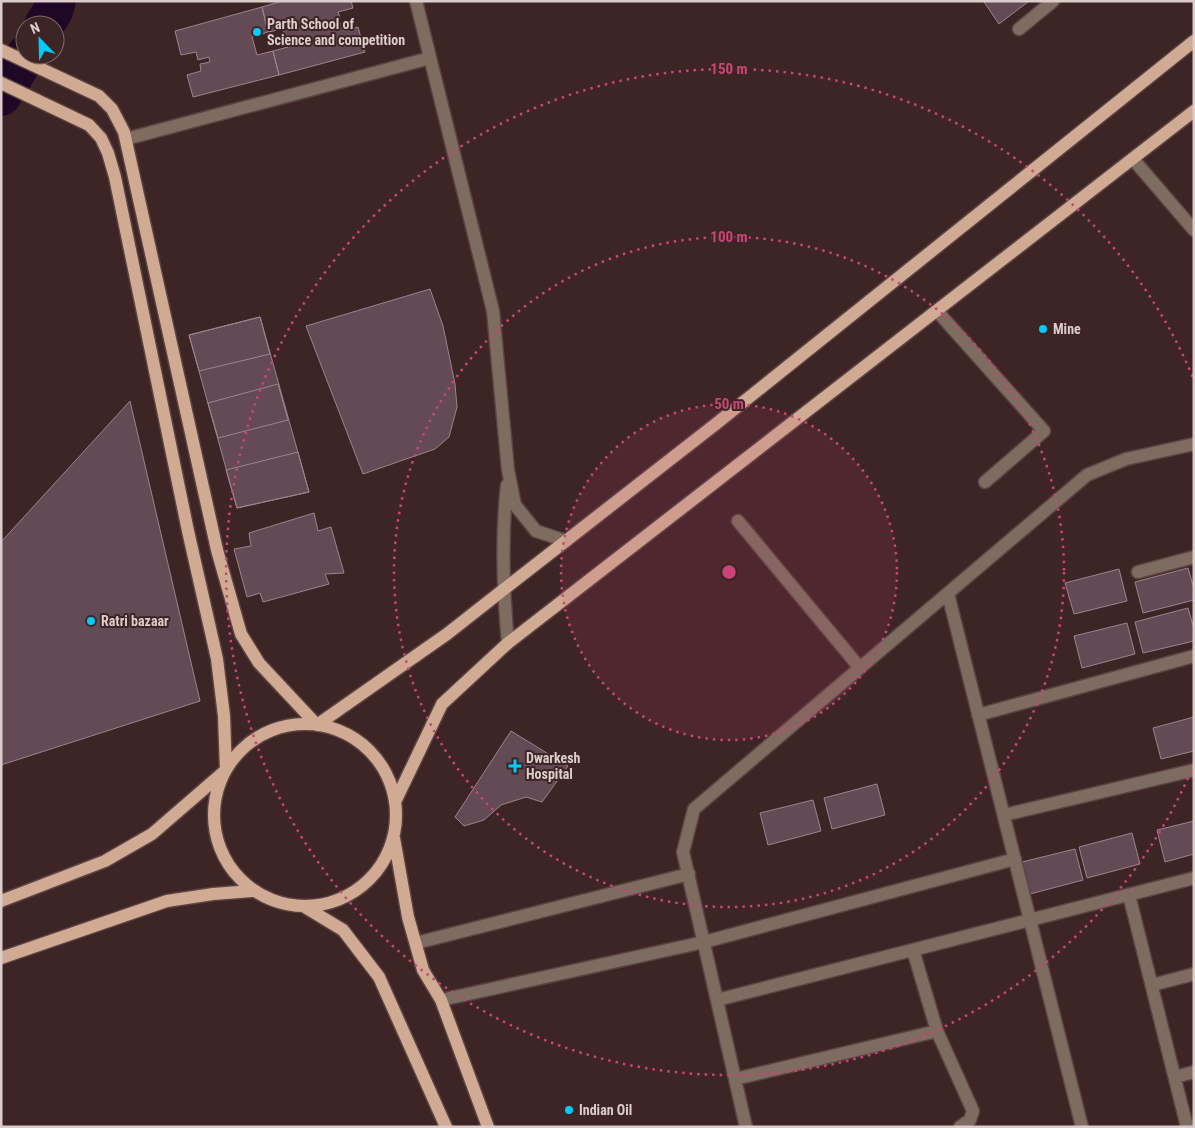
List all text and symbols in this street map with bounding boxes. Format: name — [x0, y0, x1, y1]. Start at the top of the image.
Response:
north arrow — [15, 15, 65, 65]
place label: Parth School of Science and competition — [267, 16, 405, 48]
text: N — [28, 19, 42, 37]
marker: Parth School of Science and competition — [251, 26, 263, 38]
text: 150 m — [710, 60, 748, 78]
text: 100 m — [710, 228, 748, 246]
place label: Mine — [1053, 321, 1081, 337]
marker: Mine — [1037, 323, 1049, 335]
text: 50 m — [714, 395, 744, 413]
centre of rings — [720, 563, 738, 581]
place label: Ratri bazaar — [101, 613, 169, 629]
marker: Ratri bazaar — [85, 615, 97, 627]
place label: Dwarkesh Hospital — [526, 750, 581, 782]
marker: Dwarkesh Hospital — [508, 759, 522, 773]
place label: Indian Oil — [579, 1102, 632, 1118]
marker: Indian Oil — [563, 1104, 575, 1116]

